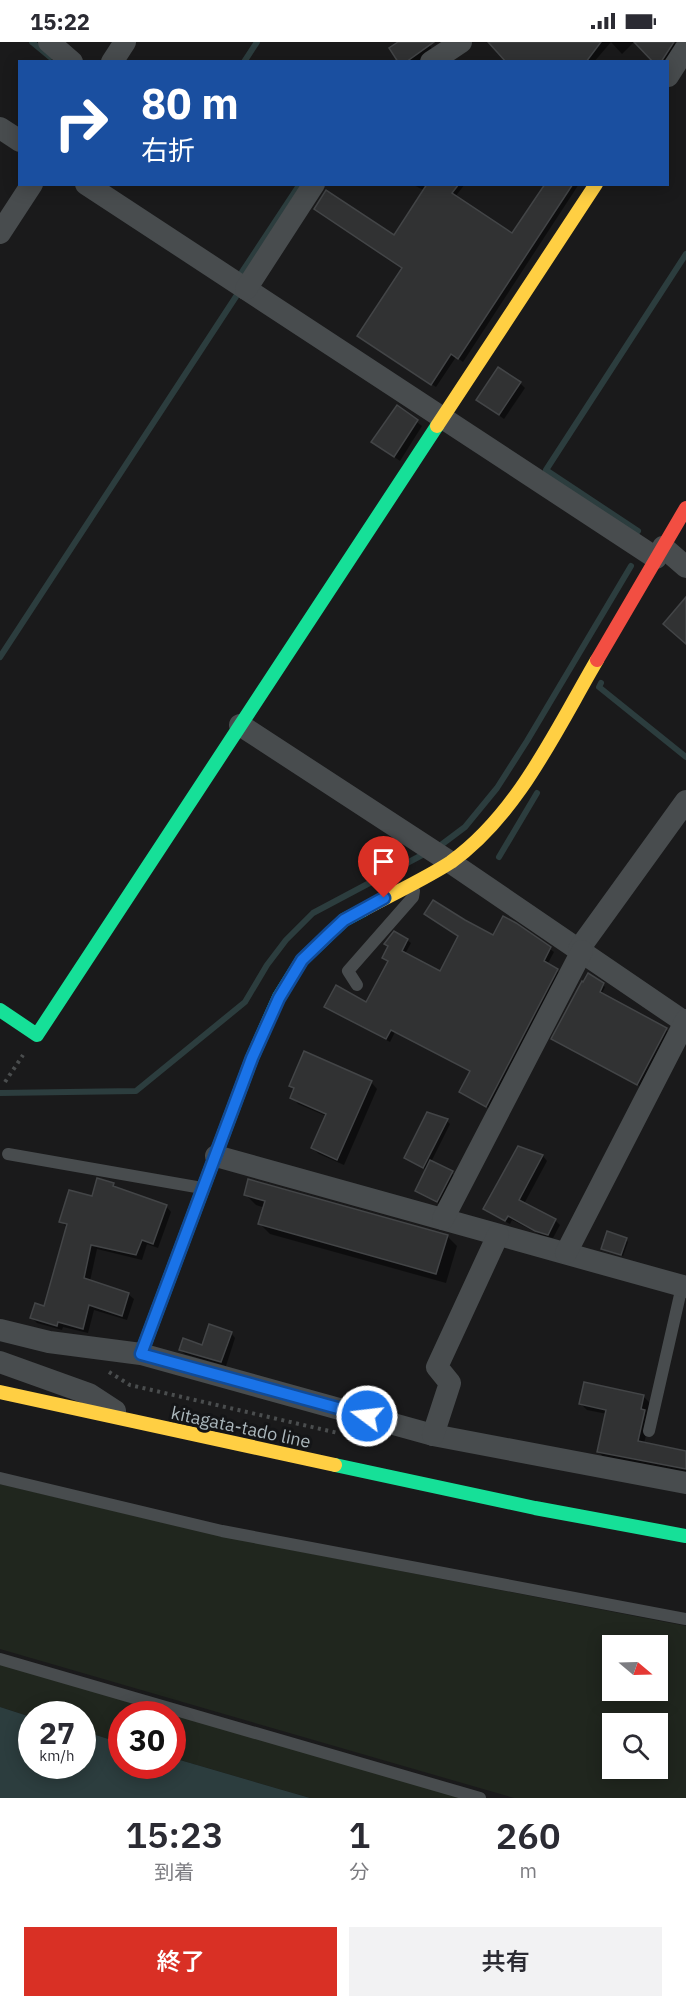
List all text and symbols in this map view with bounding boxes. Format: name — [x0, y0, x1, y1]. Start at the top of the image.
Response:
text: 15:22 — [30, 7, 90, 36]
text: 80 m — [141, 76, 239, 131]
icon: right — [42, 84, 120, 162]
text: 右折 — [141, 132, 195, 167]
pin — [358, 836, 409, 898]
icon: arrive — [367, 845, 400, 878]
position arrow — [335, 1384, 399, 1448]
street label: kitagata-tado line — [169, 1401, 313, 1453]
north arrow — [602, 1635, 668, 1701]
map controls — [602, 1635, 668, 1779]
speed limit sign: 30 — [108, 1701, 186, 1779]
text: 27 — [39, 1713, 75, 1752]
button: search — [602, 1713, 668, 1779]
text: km/h — [39, 1746, 75, 1765]
text: 15:23 — [125, 1811, 223, 1858]
text: 1 — [349, 1811, 370, 1858]
text: 260 — [496, 1812, 561, 1859]
text: m — [519, 1857, 537, 1884]
text: 到着 — [154, 1858, 194, 1885]
text: 分 — [350, 1858, 370, 1885]
button: 終了 — [24, 1927, 337, 1996]
button: 共有 — [349, 1927, 662, 1996]

